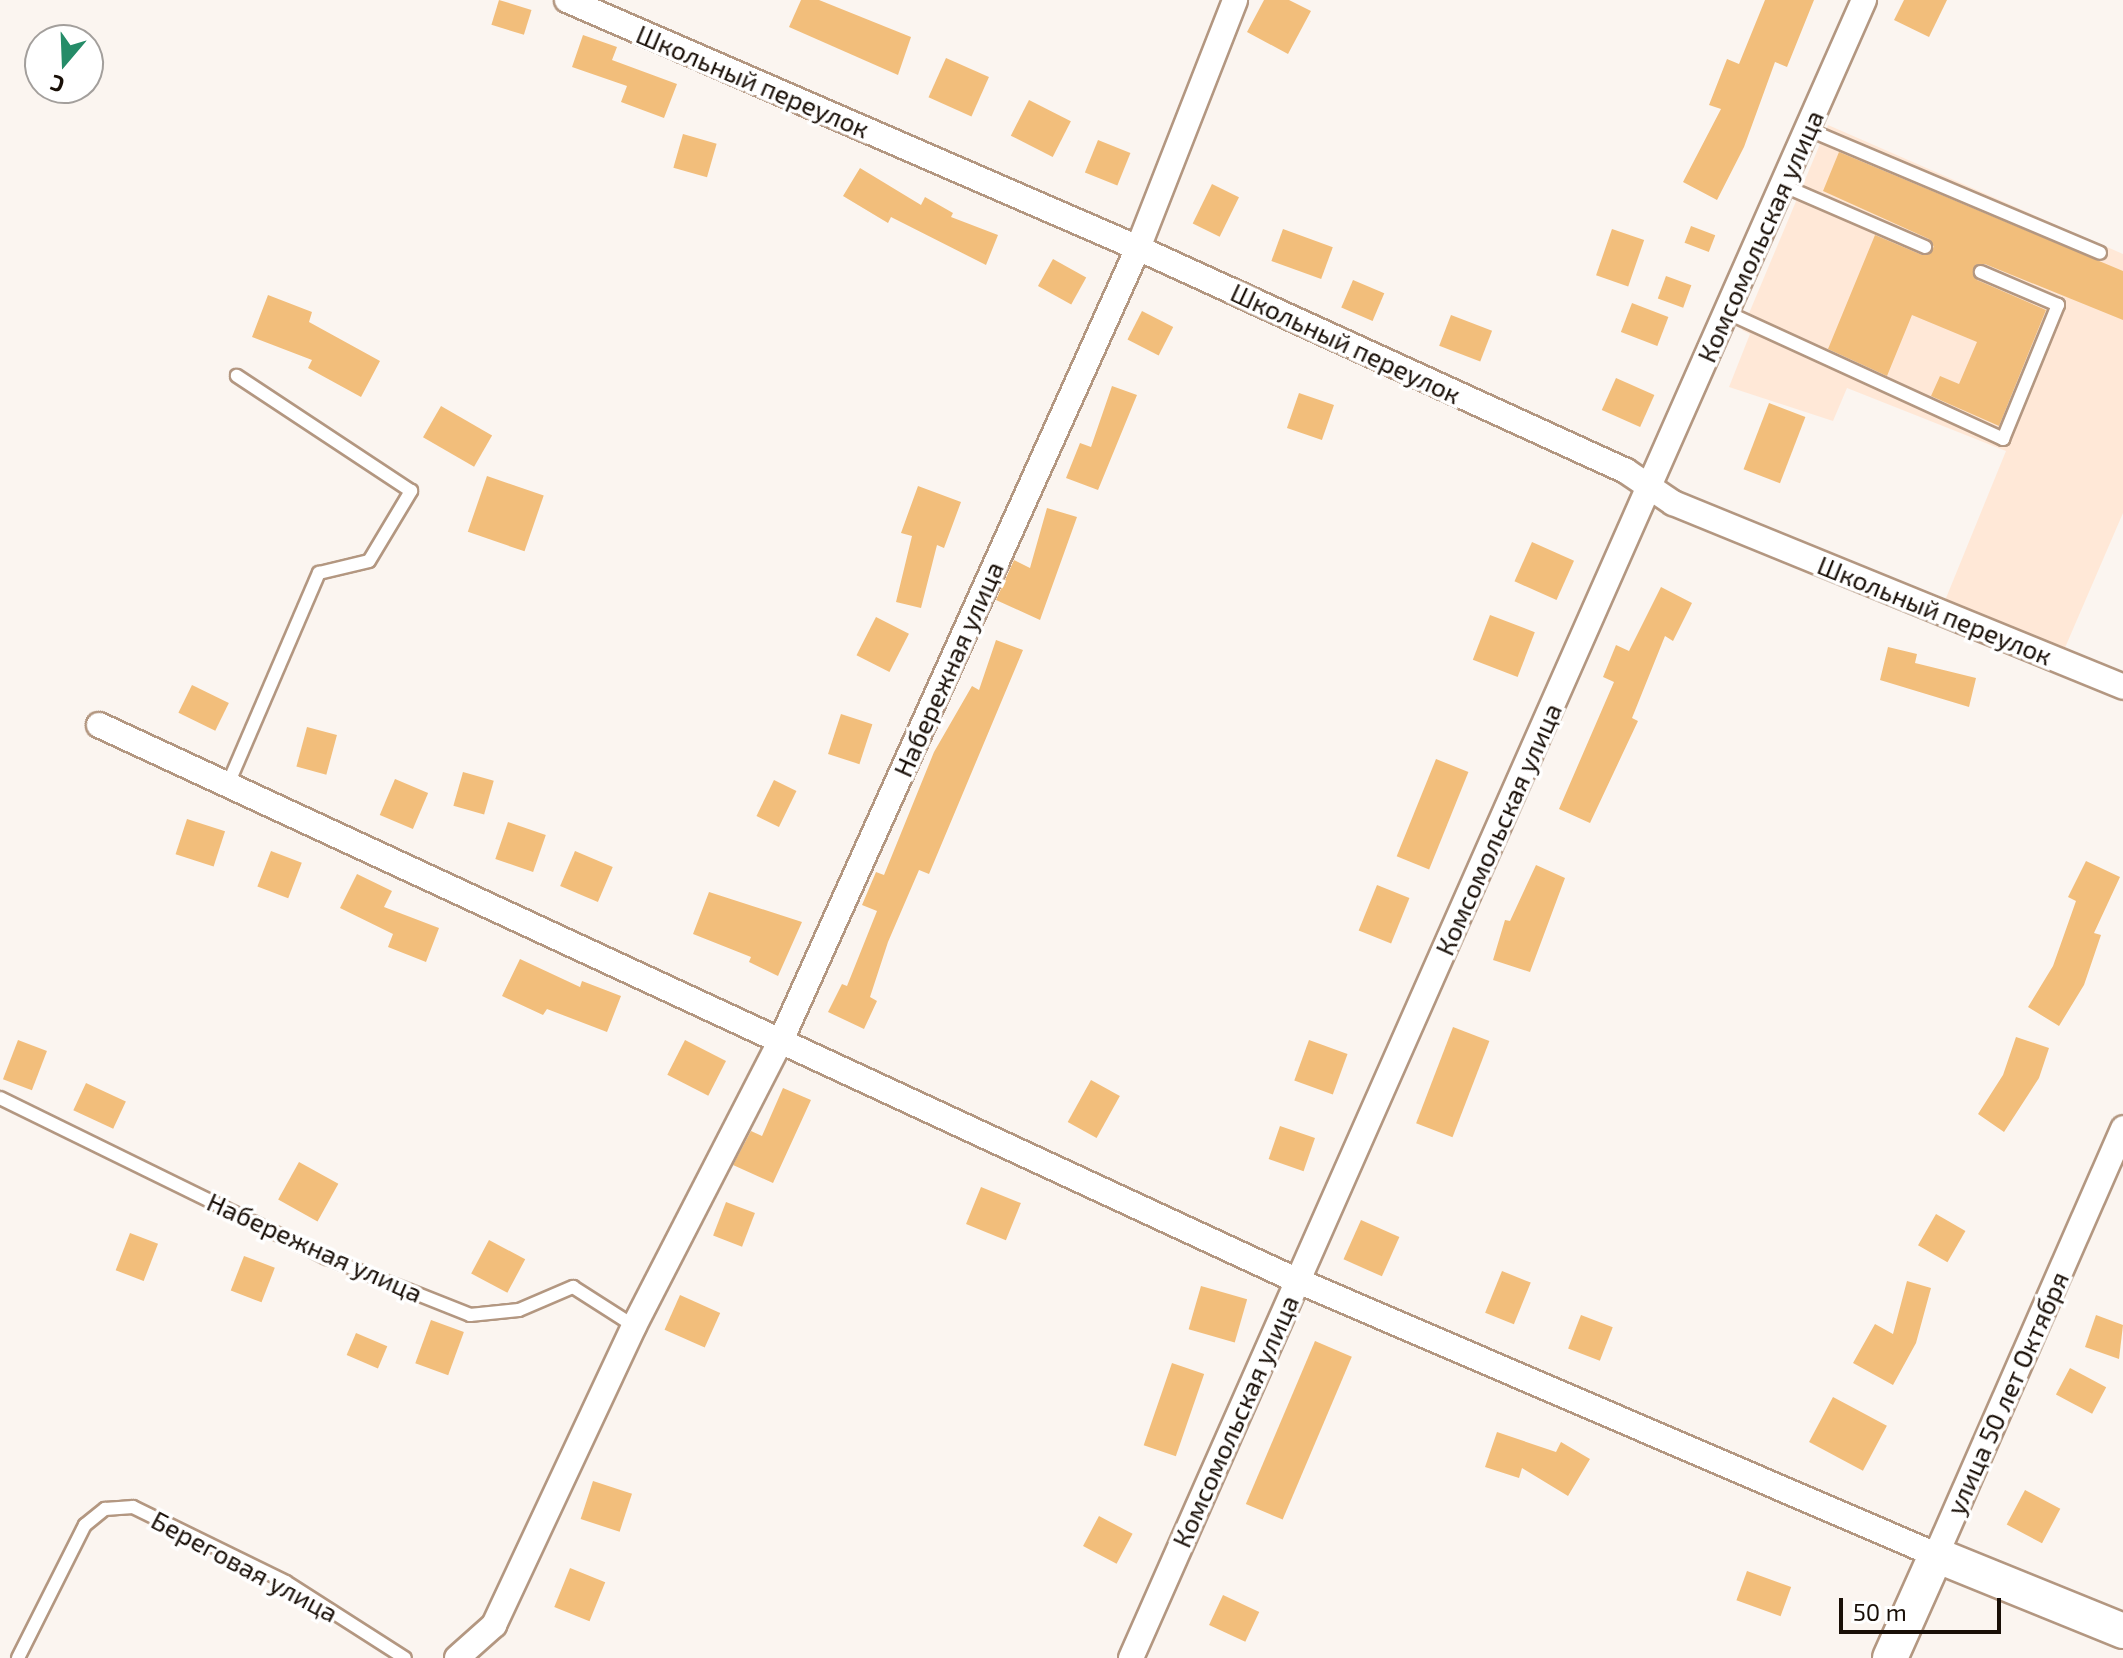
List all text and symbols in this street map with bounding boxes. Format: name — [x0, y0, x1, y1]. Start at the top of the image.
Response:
street label: Школьный переулок — [632, 18, 874, 144]
north arrow — [24, 24, 104, 104]
text: С — [46, 70, 67, 99]
street label: Комсомольская улица — [1690, 105, 1830, 367]
street label: Школьный переулок — [1226, 276, 1466, 410]
street label: Школьный переулок — [1813, 549, 2057, 671]
street label: Набережная улица — [887, 557, 1009, 781]
street label: Комсомольская улица — [1428, 698, 1568, 960]
street label: Набережная улица — [203, 1186, 427, 1308]
street label: улица 50 лет Октября — [1939, 1267, 2075, 1519]
street label: Комсомольская улица — [1165, 1290, 1305, 1552]
street label: Береговая улица — [146, 1504, 344, 1628]
scale bar — [1843, 1582, 2005, 1632]
text: 50 m — [1853, 1597, 1907, 1626]

